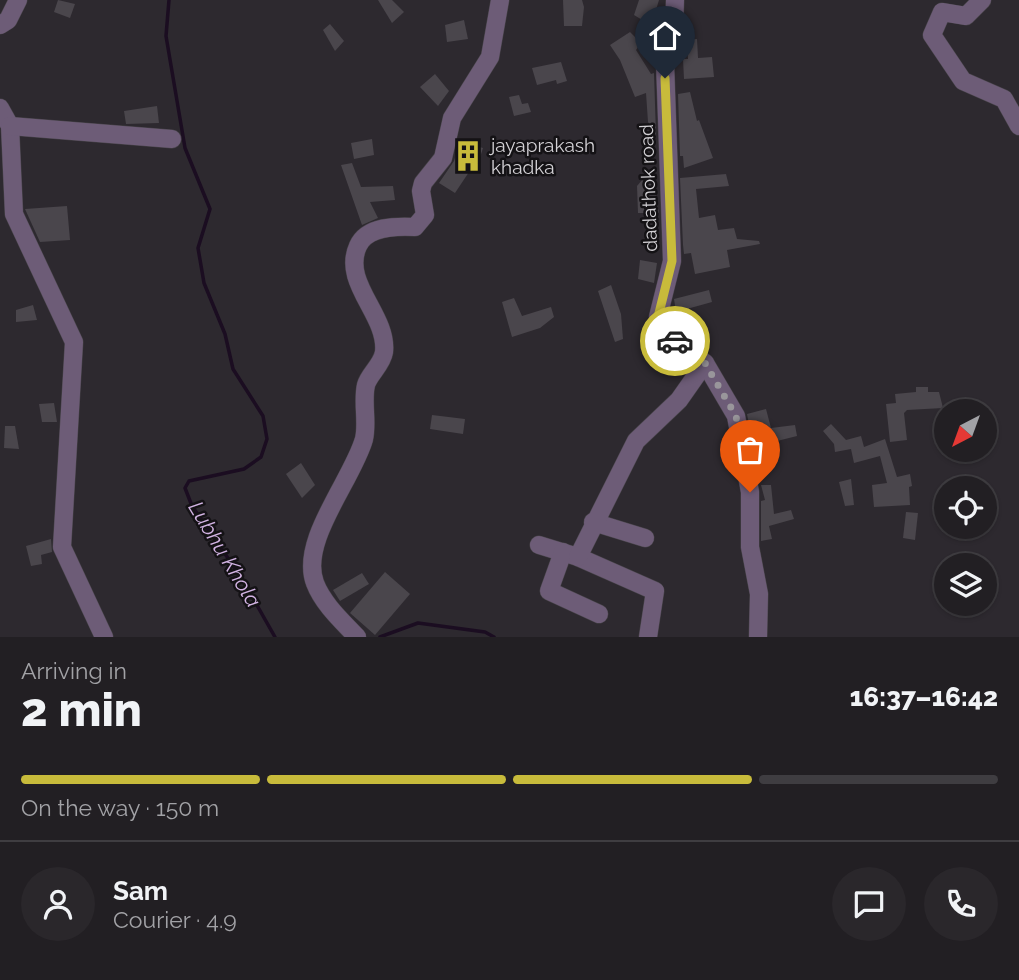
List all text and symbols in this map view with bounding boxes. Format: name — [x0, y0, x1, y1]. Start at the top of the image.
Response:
pin — [635, 6, 695, 78]
icon: home — [646, 17, 684, 55]
street label: dadathok road — [635, 124, 661, 252]
place label: jayaprakash khadka — [488, 134, 595, 178]
building icon: jayaprakash khadka — [451, 139, 485, 173]
courier — [640, 306, 710, 376]
icon: car — [656, 322, 694, 360]
north arrow — [934, 399, 998, 462]
map controls — [934, 399, 997, 616]
pin — [720, 420, 780, 492]
icon: bag — [731, 431, 769, 469]
button: locate — [934, 476, 997, 539]
water label: Lubhu Khola — [184, 496, 266, 612]
button: layers — [934, 553, 997, 616]
text: Arriving in — [21, 657, 127, 684]
text: 16:37–16:42 — [850, 682, 998, 712]
text: 2 min — [21, 683, 142, 737]
text: On the way · 150 m — [21, 794, 219, 821]
button: person — [21, 867, 95, 941]
button: chat — [832, 867, 906, 941]
button: phone — [924, 867, 998, 941]
text: Sam — [113, 876, 168, 906]
text: Courier · 4.9 — [113, 906, 237, 933]

